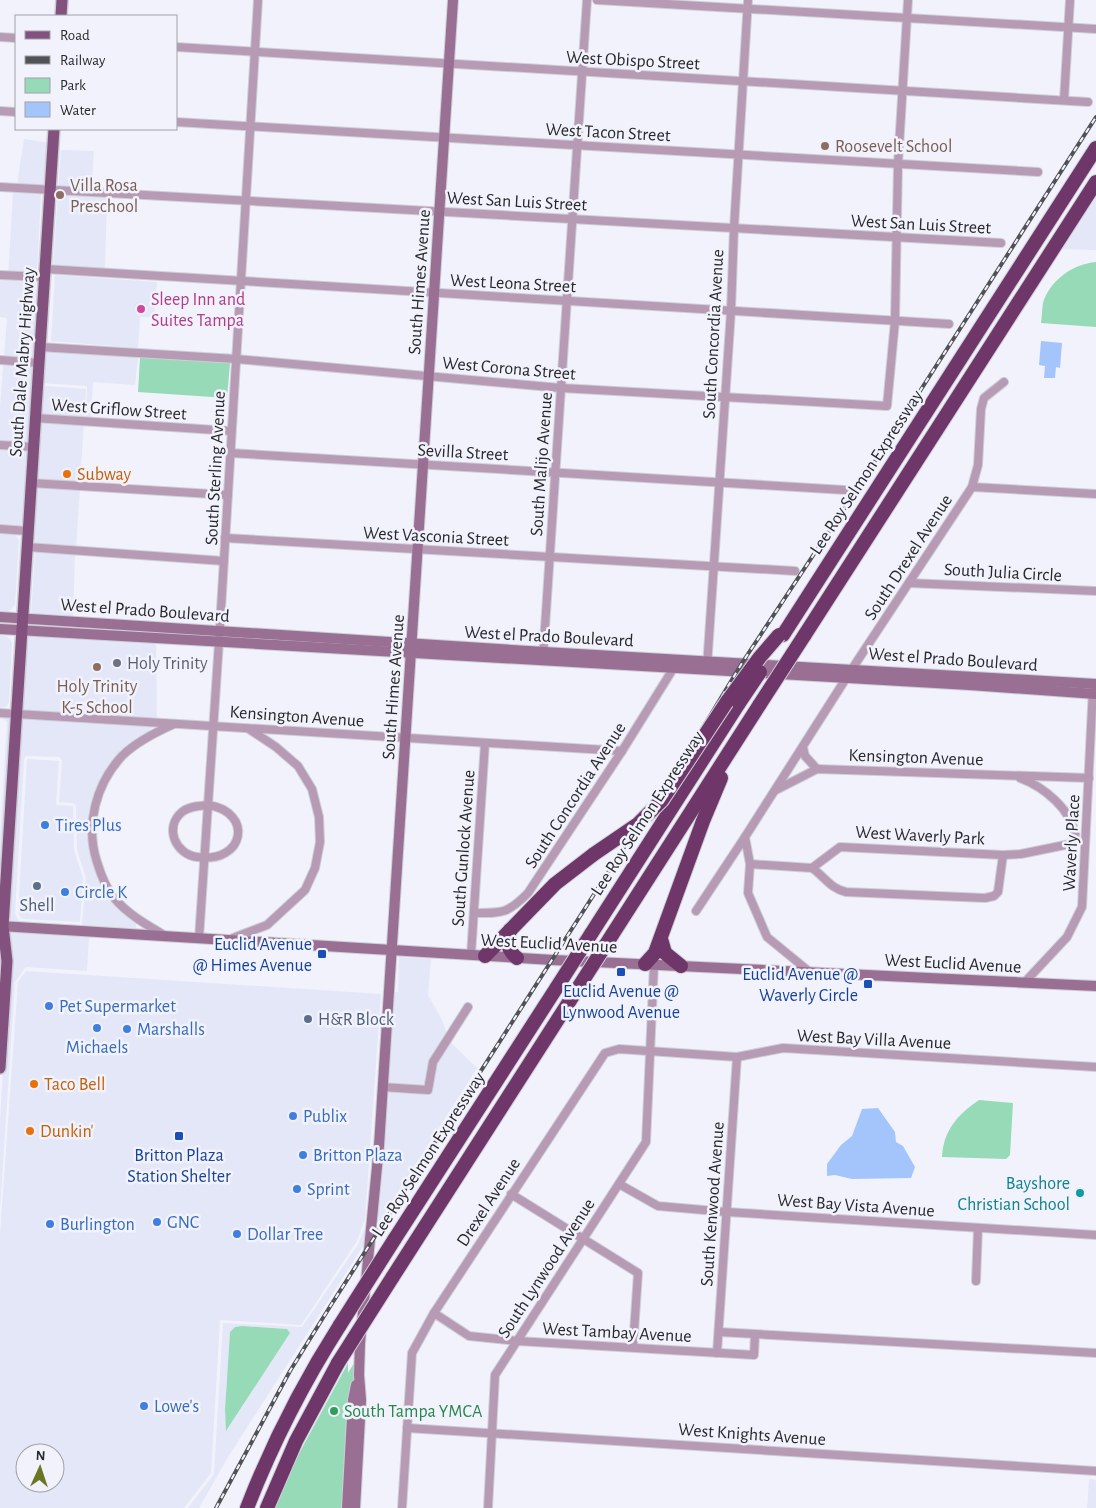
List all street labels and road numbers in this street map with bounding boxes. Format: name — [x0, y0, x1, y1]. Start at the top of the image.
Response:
street label: West Obispo Street — [566, 49, 701, 74]
street label: West Tacon Street — [545, 121, 671, 145]
street label: West San Luis Street — [446, 189, 588, 215]
street label: South Himes Avenue — [406, 209, 434, 355]
street label: West San Luis Street — [850, 212, 992, 238]
street label: South Concordia Avenue — [701, 249, 727, 419]
street label: South Dale Mabry Highway — [7, 266, 39, 457]
street label: West Leona Street — [450, 272, 577, 296]
street label: West Corona Street — [441, 354, 577, 384]
street label: Lee Roy Selmon Expressway — [807, 387, 927, 558]
street label: South Sterling Avenue — [203, 390, 229, 546]
street label: South Malijo Avenue — [528, 391, 556, 537]
street label: West Griflow Street — [51, 396, 188, 424]
street label: Sevilla Street — [417, 442, 509, 464]
street label: South Drexel Avenue — [862, 492, 956, 624]
street label: West Vasconia Street — [363, 524, 510, 550]
street label: South Julia Circle — [944, 561, 1062, 585]
street label: West el Prado Boulevard — [60, 596, 230, 626]
street label: South Himes Avenue — [380, 614, 408, 760]
street label: West el Prado Boulevard — [464, 624, 634, 650]
street label: West el Prado Boulevard — [868, 645, 1038, 675]
street label: Kensington Avenue — [229, 703, 365, 731]
street label: South Concordia Avenue — [522, 719, 630, 872]
street label: Lee Roy Selmon Expressway — [588, 728, 708, 899]
street label: Kensington Avenue — [848, 747, 984, 769]
street label: South Gunlock Avenue — [450, 769, 478, 927]
street label: Waverly Place — [1060, 794, 1084, 892]
street label: West Waverly Park — [855, 824, 986, 848]
street label: West Euclid Avenue — [480, 931, 618, 957]
street label: West Euclid Avenue — [884, 951, 1022, 977]
street label: West Bay Villa Avenue — [796, 1027, 952, 1053]
street label: Lee Roy Selmon Expressway — [369, 1069, 489, 1240]
street label: South Kenwood Avenue — [698, 1121, 728, 1287]
street label: Drexel Avenue — [454, 1155, 524, 1250]
street label: West Bay Vista Avenue — [776, 1192, 935, 1220]
street label: South Lynwood Avenue — [495, 1196, 599, 1341]
street label: West Tambay Avenue — [542, 1320, 692, 1346]
street label: West Knights Avenue — [677, 1421, 826, 1449]

